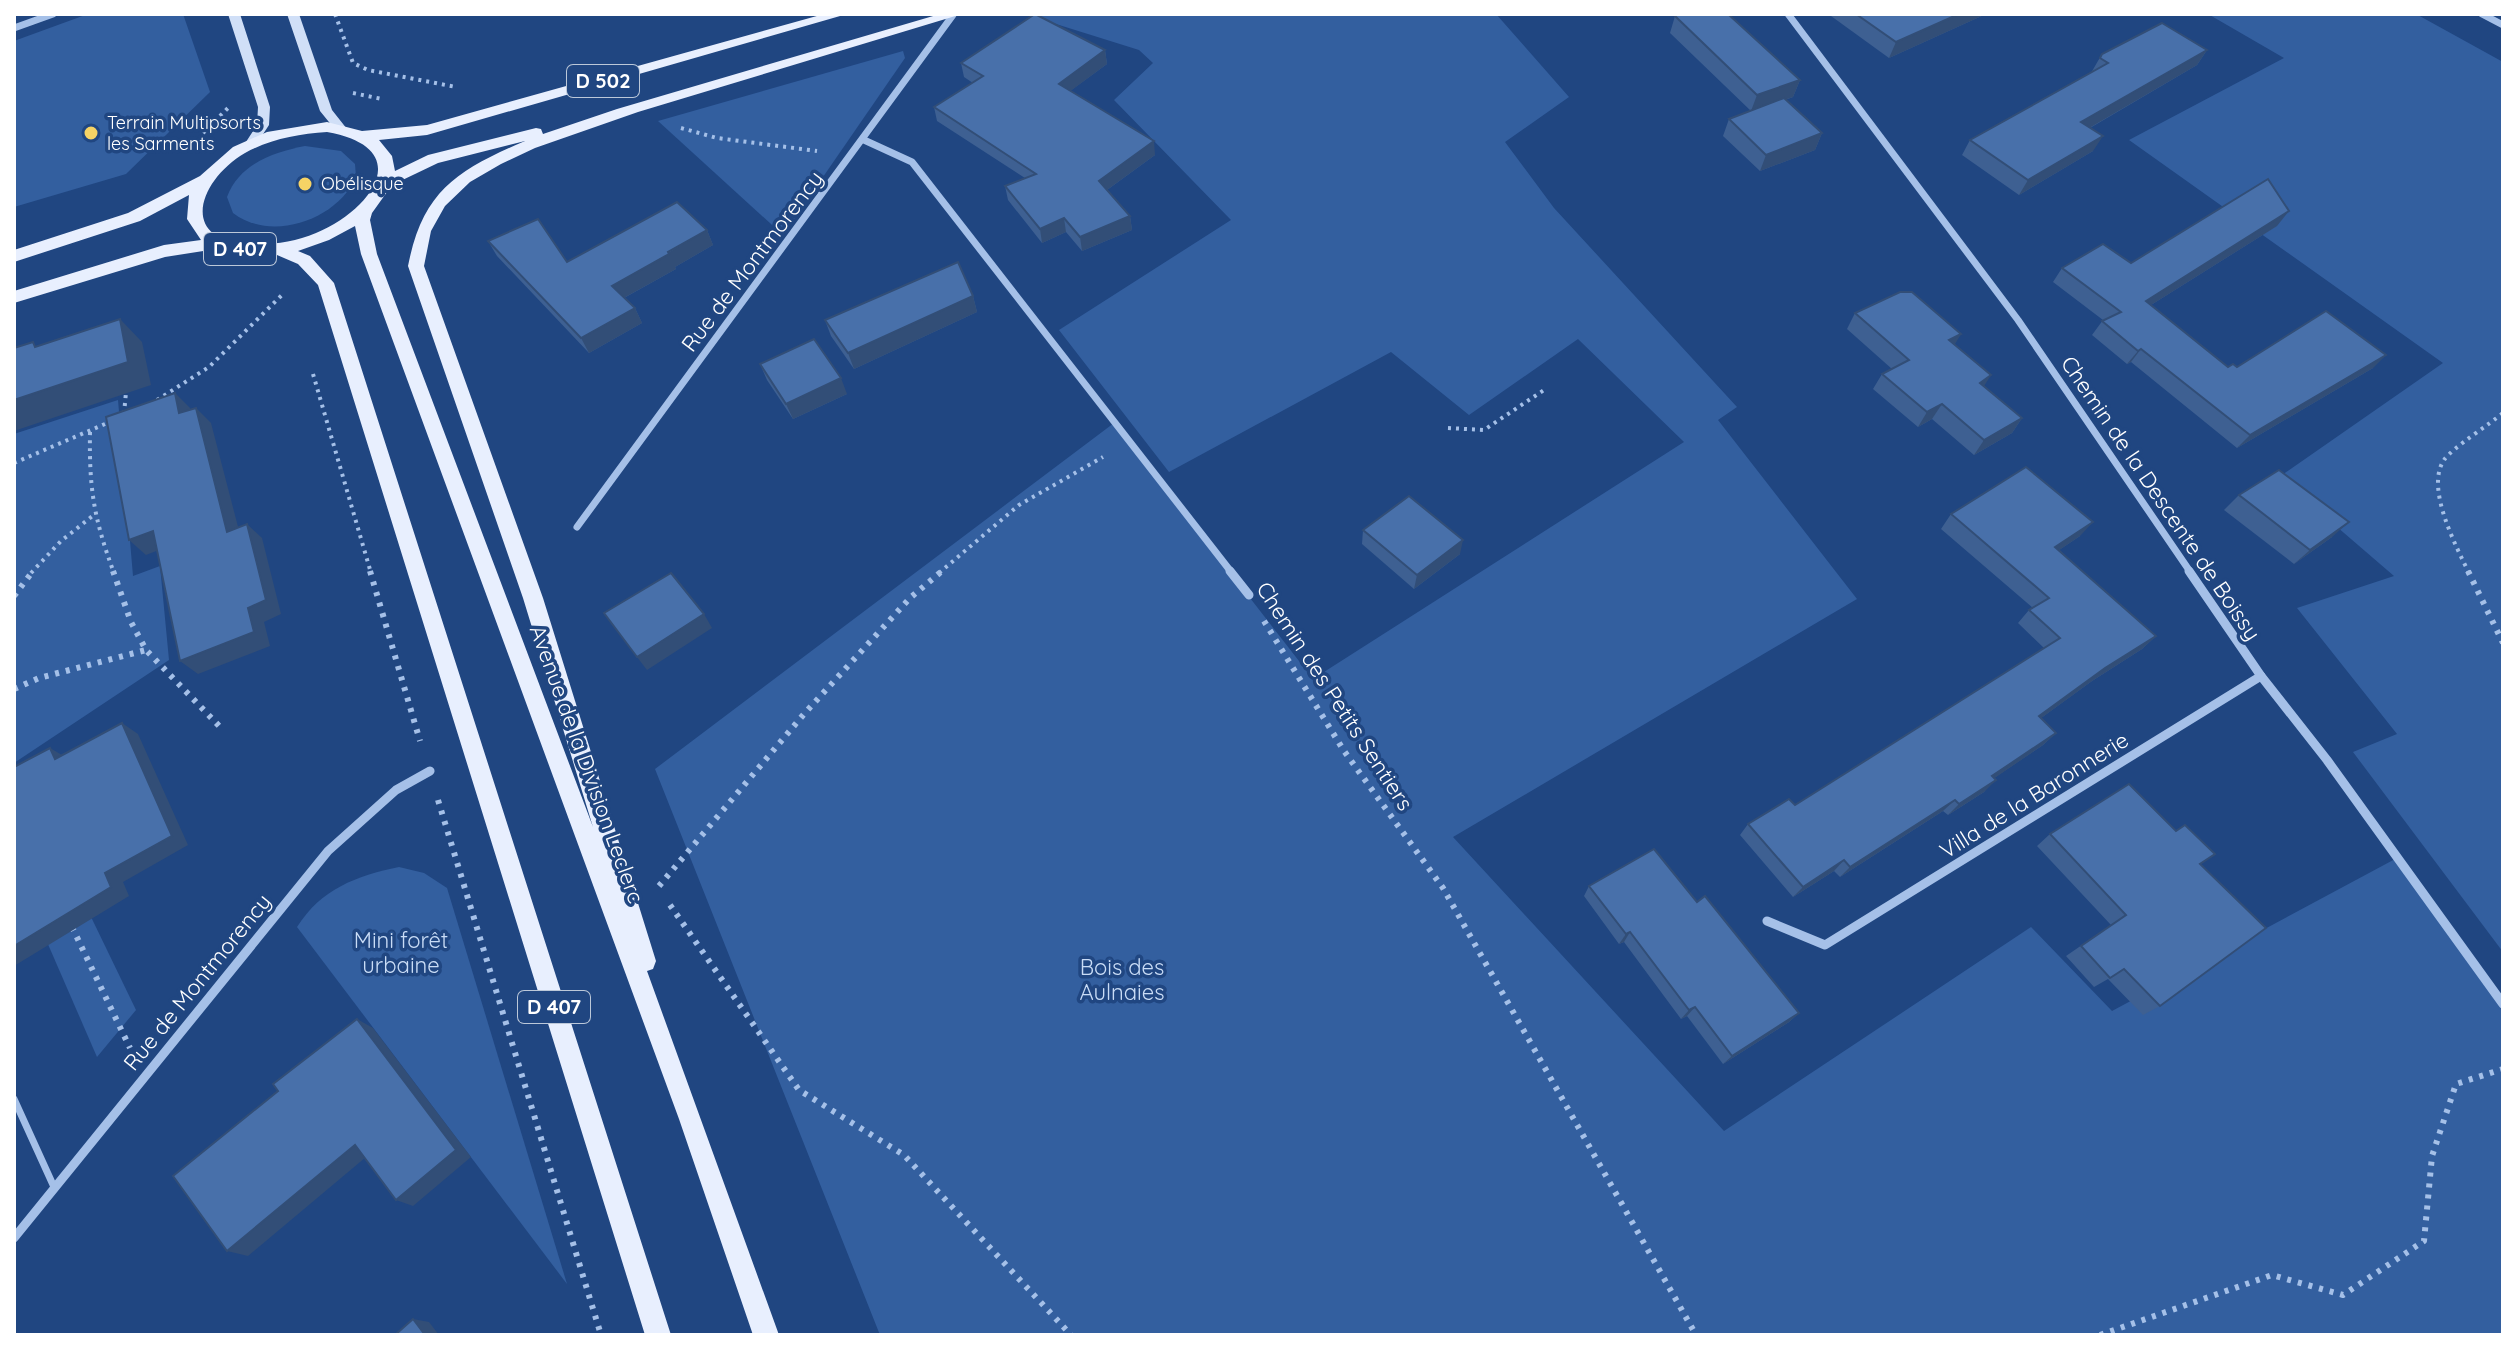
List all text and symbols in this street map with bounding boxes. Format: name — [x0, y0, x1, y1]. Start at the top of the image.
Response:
road number: D 502 — [567, 65, 639, 97]
place label: Terrain Multipsorts les Sarments — [107, 111, 261, 155]
marker: Terrain Multipsorts les Sarments — [82, 124, 100, 142]
street label: Rue de Montmorency — [675, 165, 829, 357]
place label: Obélisque — [321, 172, 404, 195]
marker: Obélisque — [296, 175, 314, 193]
road number: D 407 — [204, 233, 276, 265]
street label: Chemin de la Descente de Boissy — [2055, 350, 2267, 646]
street label: Chemin des Petits Sentiers — [1250, 576, 1420, 816]
street label: Avenue de la Division Leclerc — [524, 621, 650, 907]
street label: Villa de la Baronnerie — [1934, 726, 2134, 864]
street label: Rue de Montmorency — [117, 888, 277, 1076]
park label: Mini forêt urbaine — [354, 926, 448, 979]
park label: Bois des Aulnaies — [1079, 953, 1165, 1006]
road number: D 407 — [518, 991, 590, 1023]

